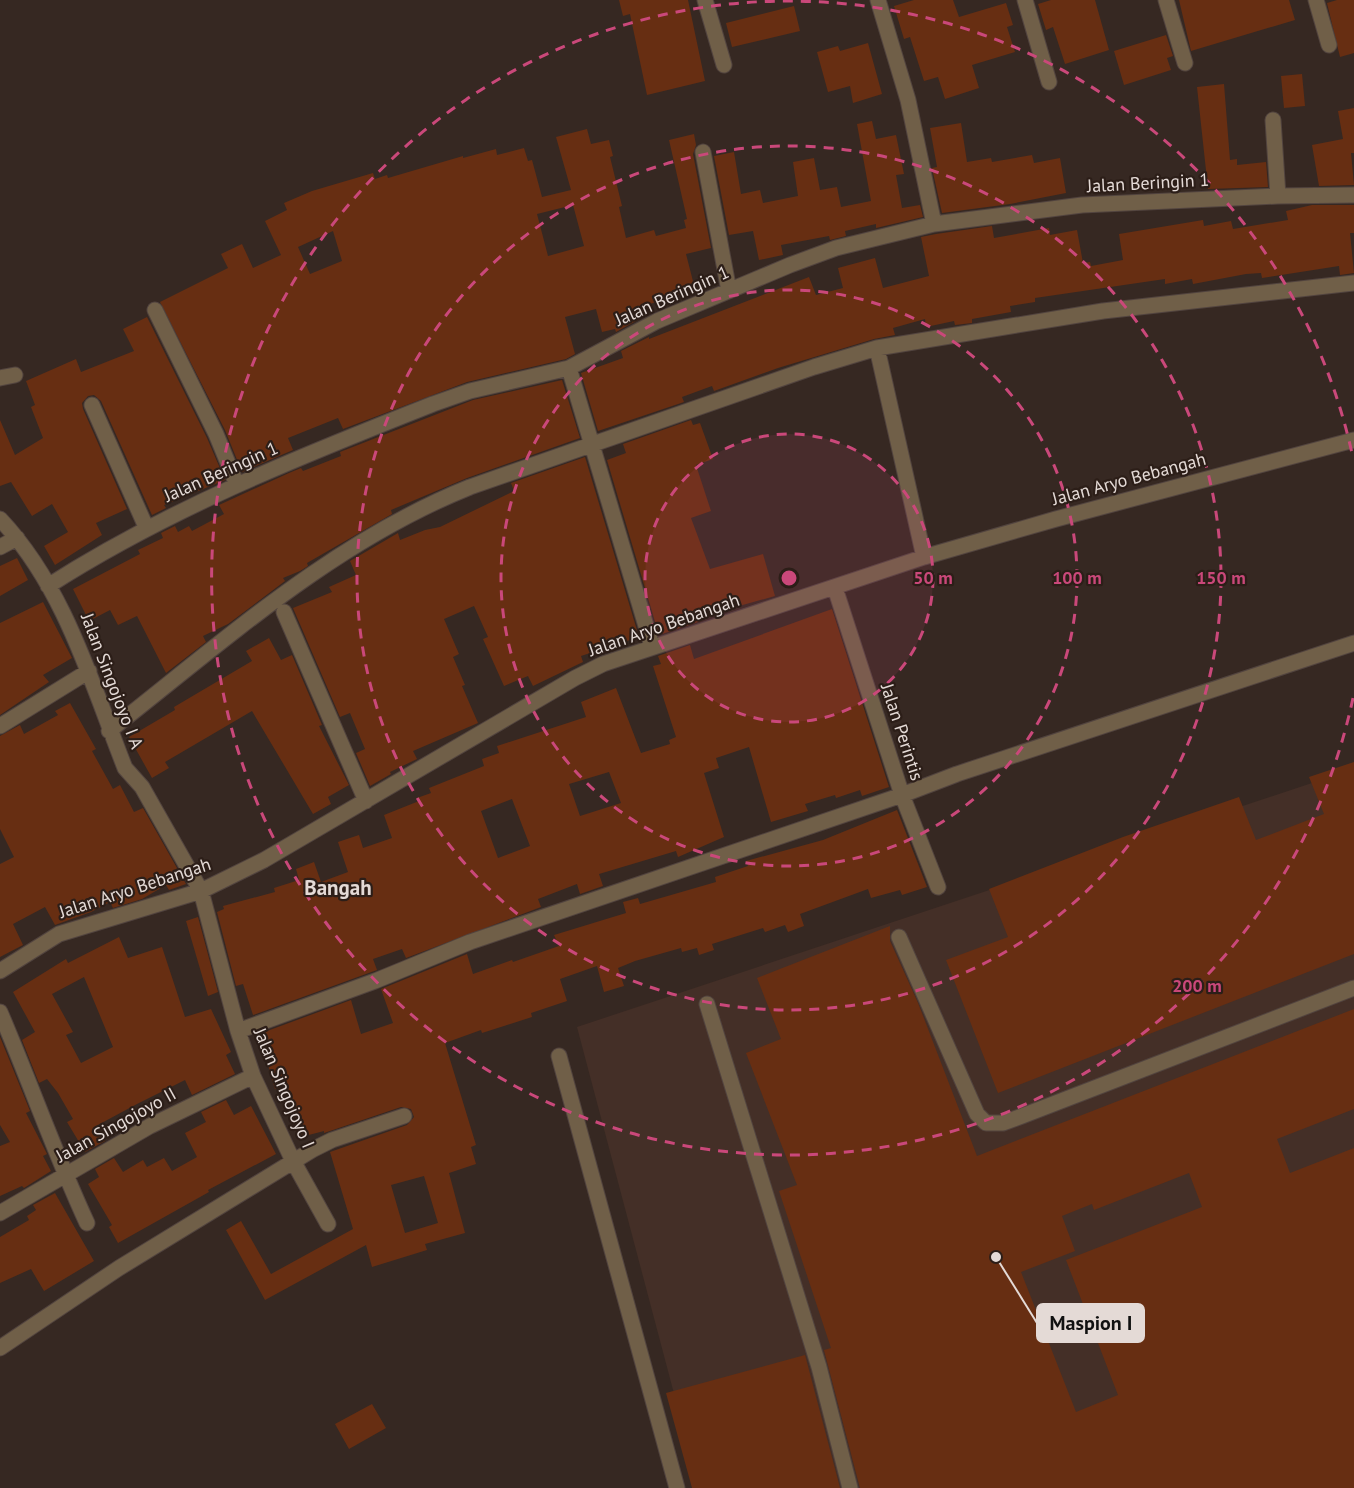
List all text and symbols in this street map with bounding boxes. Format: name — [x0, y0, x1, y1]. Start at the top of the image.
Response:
street label: Jalan Beringin 1 — [1085, 168, 1210, 197]
street label: Jalan Beringin 1 — [610, 260, 732, 331]
street label: Jalan Beringin 1 — [159, 436, 281, 507]
street label: Jalan Aryo Bebangah — [1048, 447, 1208, 510]
text: 50 m — [913, 566, 953, 589]
text: 100 m — [1052, 566, 1102, 589]
text: 150 m — [1196, 566, 1246, 589]
centre of rings — [779, 568, 799, 588]
street label: Jalan Aryo Bebangah — [584, 588, 742, 661]
street label: Jalan Singojoyo I A — [76, 609, 149, 752]
street label: Jalan Perintis — [876, 679, 929, 783]
street label: Jalan Aryo Bebangah — [55, 852, 214, 923]
district label: Bangah — [304, 874, 372, 901]
text: 200 m — [1172, 974, 1222, 997]
street label: Jalan Singojoyo I — [248, 1023, 320, 1152]
street label: Jalan Singojoyo II — [51, 1082, 180, 1168]
callout: Maspion I — [1037, 1304, 1144, 1342]
text: Maspion I — [1050, 1310, 1132, 1336]

